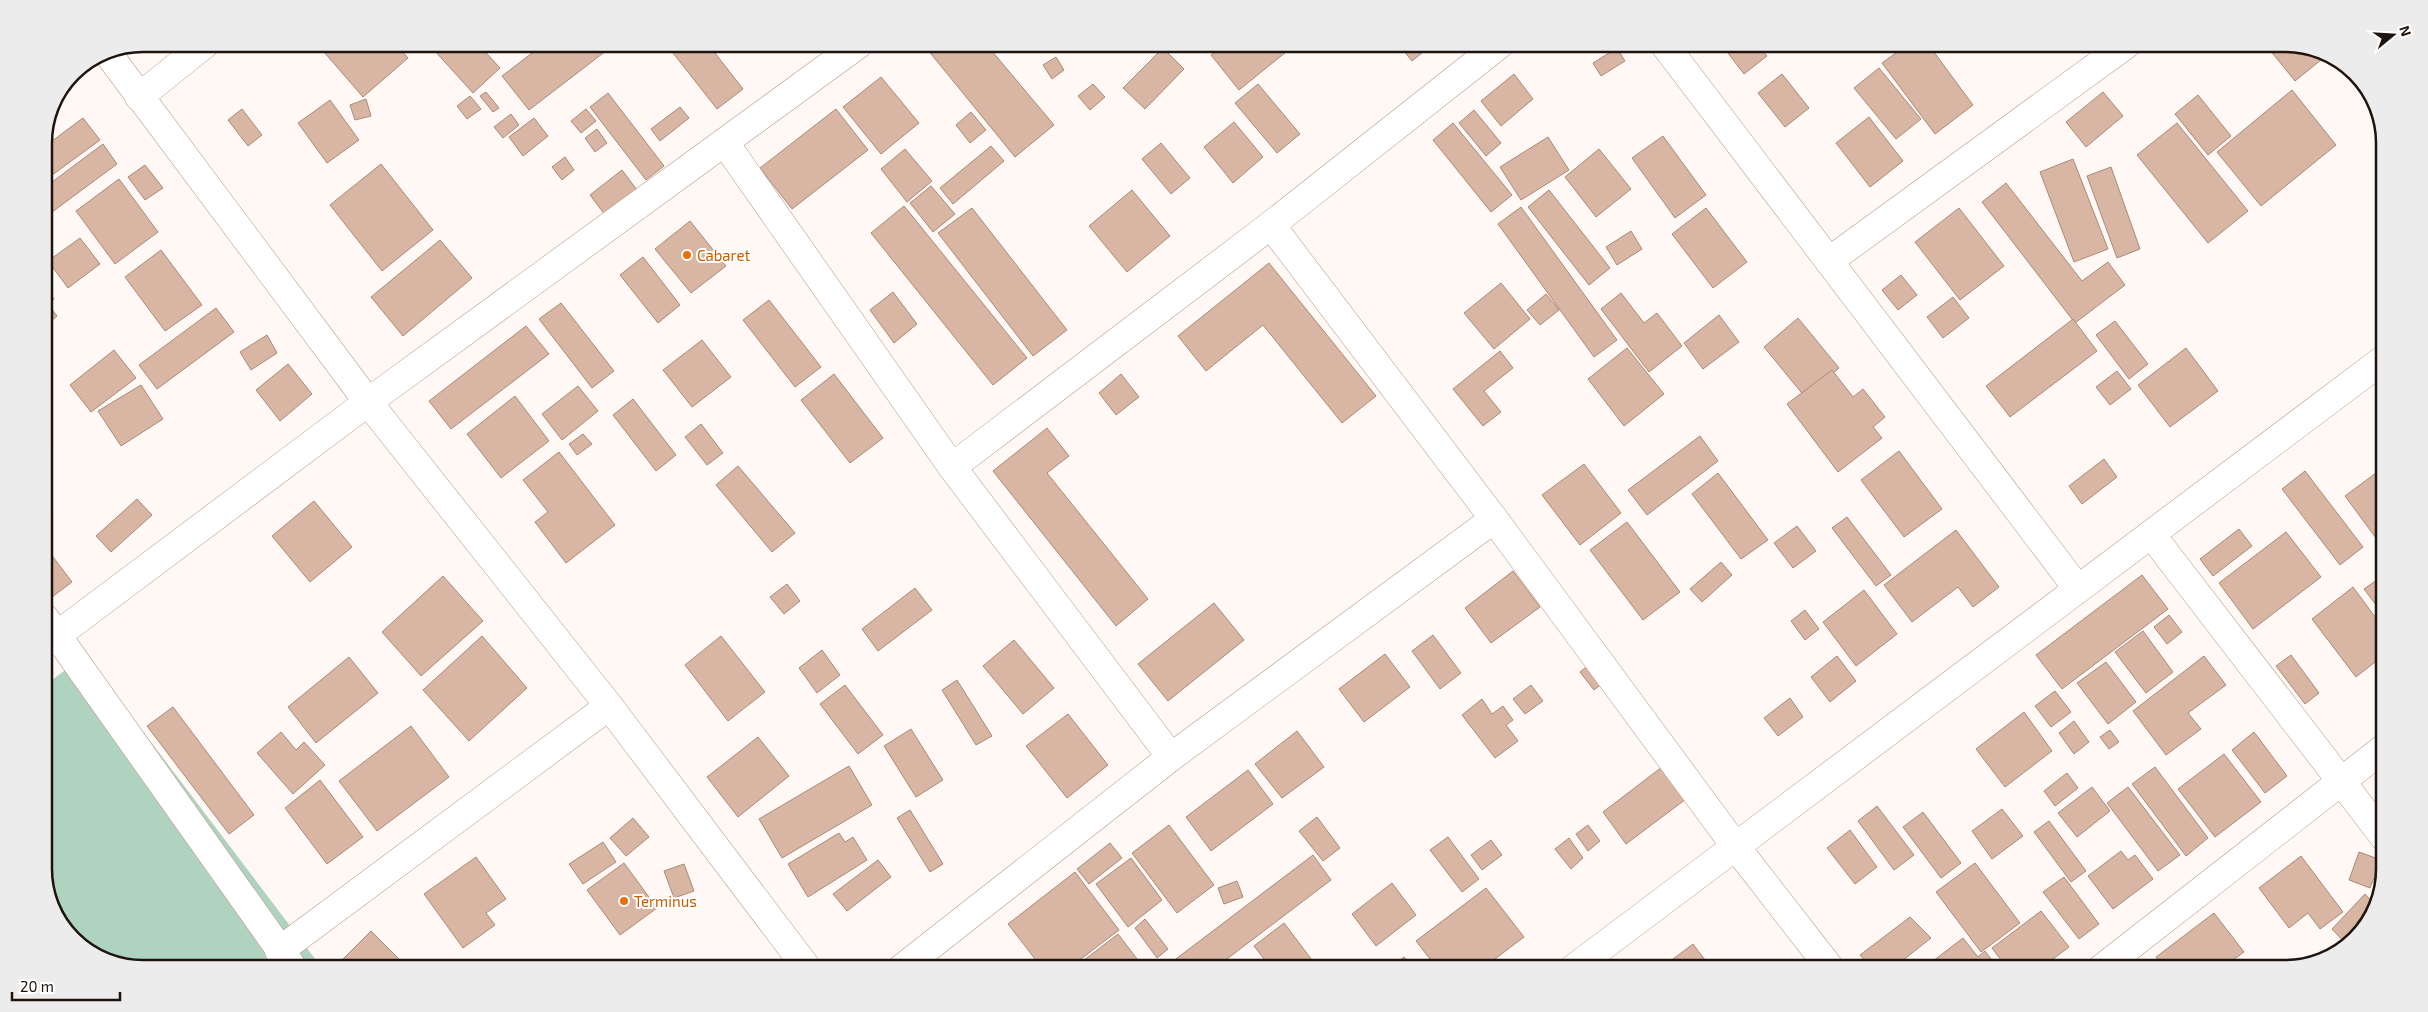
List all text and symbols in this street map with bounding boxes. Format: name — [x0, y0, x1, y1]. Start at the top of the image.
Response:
north arrow — [2368, 10, 2418, 60]
text: N — [2396, 23, 2415, 38]
place label: Cabaret — [697, 246, 750, 264]
marker: Cabaret — [681, 249, 693, 261]
place label: Terminus — [634, 892, 697, 910]
marker: Terminus — [618, 895, 630, 907]
scale bar — [12, 970, 120, 1002]
text: 20 m — [20, 977, 54, 995]

